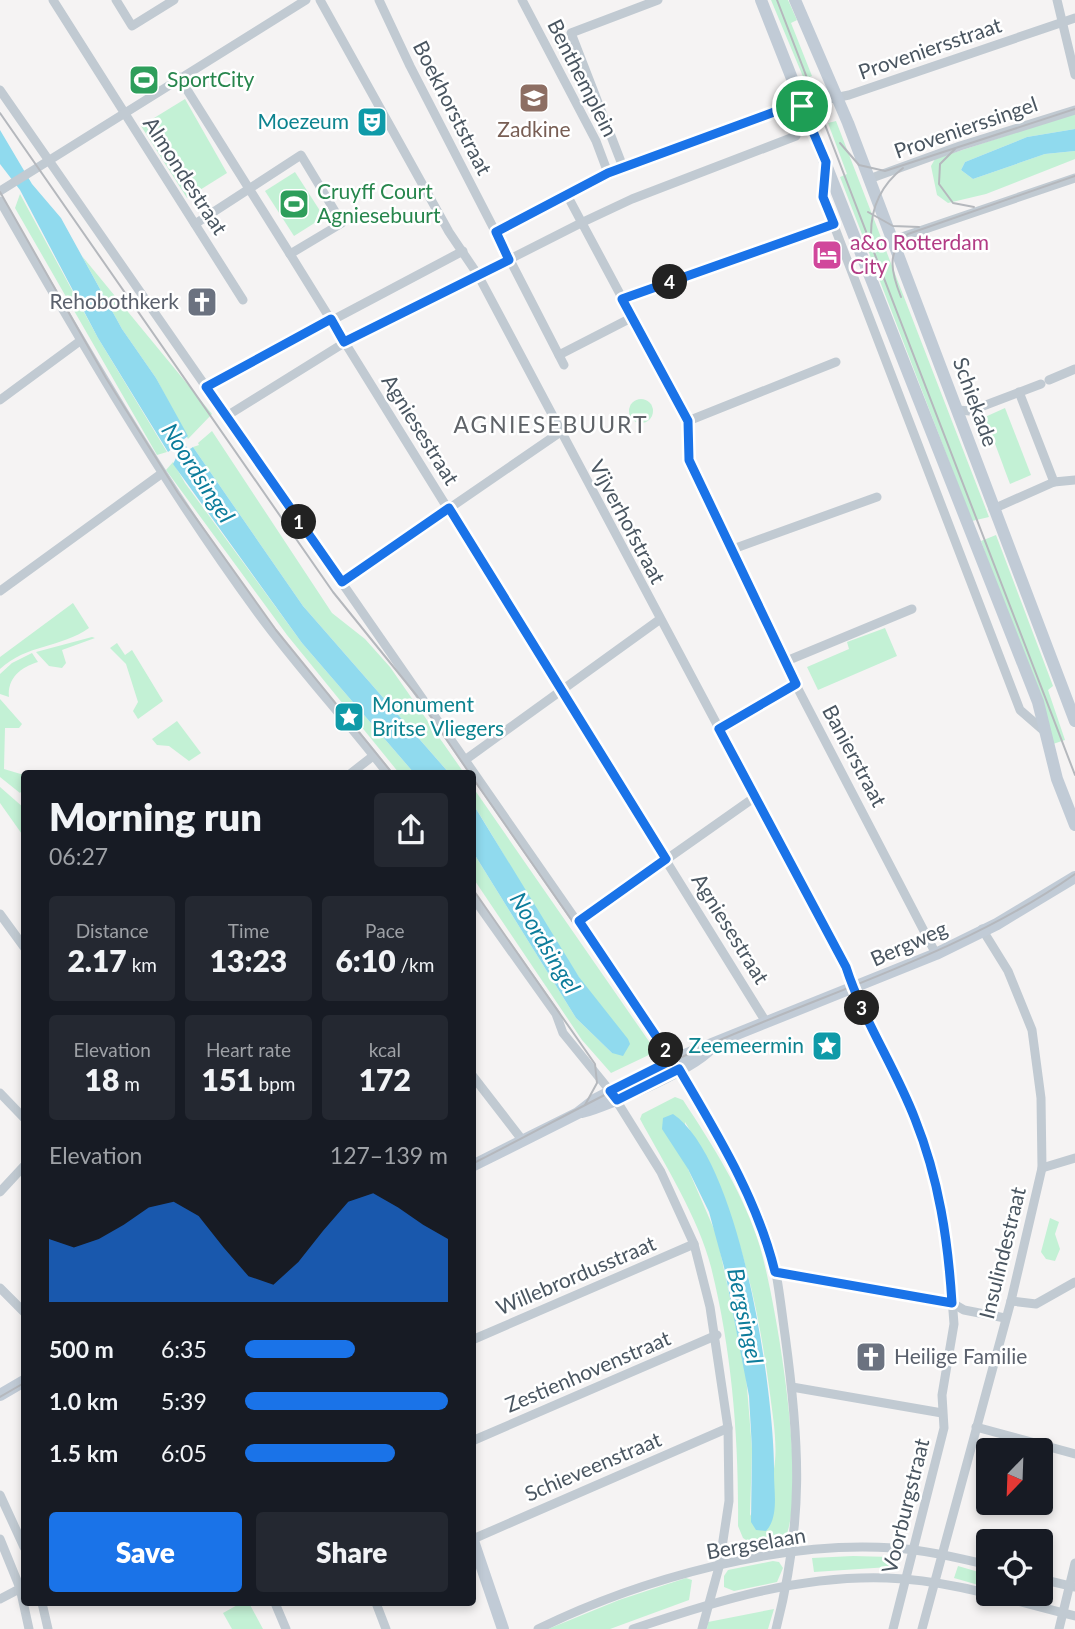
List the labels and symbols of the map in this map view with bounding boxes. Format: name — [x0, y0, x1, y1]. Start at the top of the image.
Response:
street label: Proveniersstraat — [855, 11, 1005, 84]
street label: Benthemplein — [543, 15, 624, 140]
street label: Boekhorststraat — [409, 36, 498, 179]
sports icon: SportCity — [127, 63, 161, 97]
place label: SportCity — [167, 66, 255, 91]
pin — [772, 76, 832, 136]
school or university icon: Zadkine — [517, 81, 551, 115]
street label: Provenierssingel — [891, 90, 1041, 163]
theatre icon: Moezeum — [355, 105, 389, 139]
place label: Moezeum — [257, 108, 349, 133]
street label: Almondestraat — [139, 112, 234, 239]
place label: Zadkine — [497, 116, 571, 141]
place label: Cruyff Court Agniesebuurt — [317, 178, 441, 227]
sports icon: Cruyff Court Agniesebuurt — [277, 187, 311, 221]
place label: a&o Rotterdam City — [850, 229, 989, 278]
hotel icon: a&o Rotterdam City — [810, 238, 844, 272]
pin: 4 — [652, 264, 688, 300]
church icon: Rehobothkerk — [185, 285, 219, 319]
place label: Rehobothkerk — [50, 288, 179, 313]
street label: Schiekade — [949, 353, 1004, 450]
street label: Agniesestraat — [377, 369, 465, 489]
district label: AGNIESEBUURT — [453, 410, 649, 438]
water label: Noordsingel — [156, 417, 241, 528]
street label: Vijverhofstraat — [585, 455, 672, 588]
pin: 1 — [282, 504, 316, 540]
place label: Monument Britse Vliegers — [372, 691, 504, 740]
place icon: Monument Britse Vliegers — [332, 700, 366, 734]
street label: Banierstraat — [818, 700, 893, 811]
street label: Agniesestraat — [687, 868, 775, 988]
water label: Noordsingel — [505, 887, 587, 998]
street label: Bergweg — [866, 915, 951, 971]
pin: 3 — [844, 990, 880, 1026]
place icon: Zeemeermin — [810, 1029, 844, 1063]
pin: 2 — [648, 1032, 684, 1068]
place label: Zeemeermin — [689, 1032, 804, 1057]
street label: Insulindestraat — [973, 1184, 1030, 1321]
street label: Willebrordusstraat — [492, 1230, 659, 1319]
water label: Bergsingel — [722, 1265, 770, 1366]
street label: Zestienhovenstraat — [501, 1324, 674, 1417]
church icon: Heilige Familie — [854, 1340, 888, 1374]
place label: Heilige Familie — [894, 1343, 1027, 1368]
street label: Schieveenstraat — [520, 1425, 665, 1506]
street label: Voorburgstraat — [876, 1435, 934, 1576]
north arrow — [976, 1438, 1054, 1516]
street label: Bergselaan — [704, 1521, 807, 1564]

